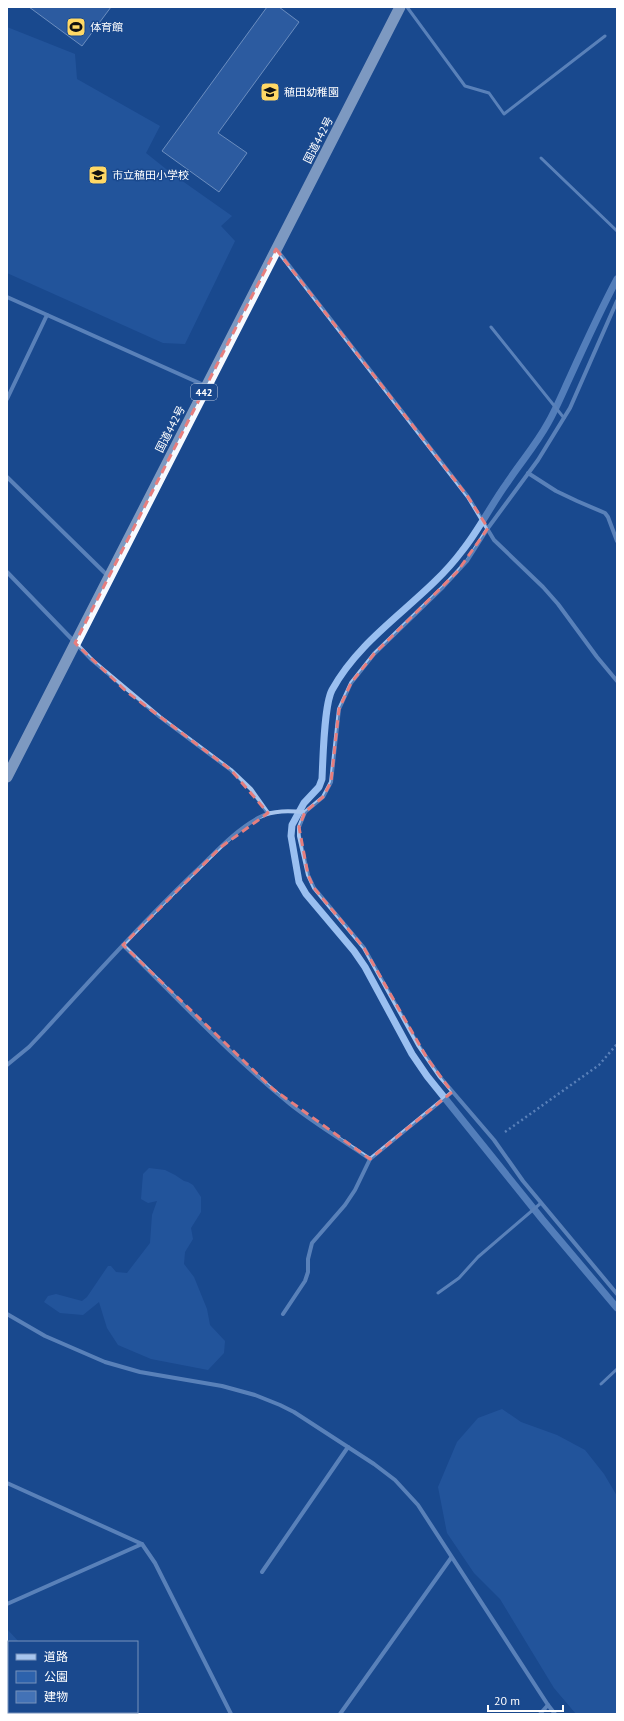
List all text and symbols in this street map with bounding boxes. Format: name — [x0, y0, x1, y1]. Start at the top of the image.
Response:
sports icon: 体育館 — [65, 16, 87, 38]
place label: 体育館 — [90, 20, 123, 34]
school or university icon: 稙田幼稚園 — [259, 81, 281, 103]
place label: 稙田幼稚園 — [284, 85, 339, 99]
street label: 国道442号 — [300, 114, 336, 166]
school or university icon: 市立稙田小学校 — [87, 164, 109, 186]
place label: 市立稙田小学校 — [112, 168, 189, 182]
road number: 442 — [191, 384, 217, 400]
street label: 国道442号 — [152, 403, 188, 455]
legend — [8, 1641, 138, 1713]
text: 道路 — [44, 1649, 68, 1664]
text: 公園 — [44, 1669, 68, 1684]
scale bar — [488, 1687, 563, 1713]
text: 建物 — [44, 1689, 68, 1704]
text: 20 m — [494, 1693, 520, 1708]

